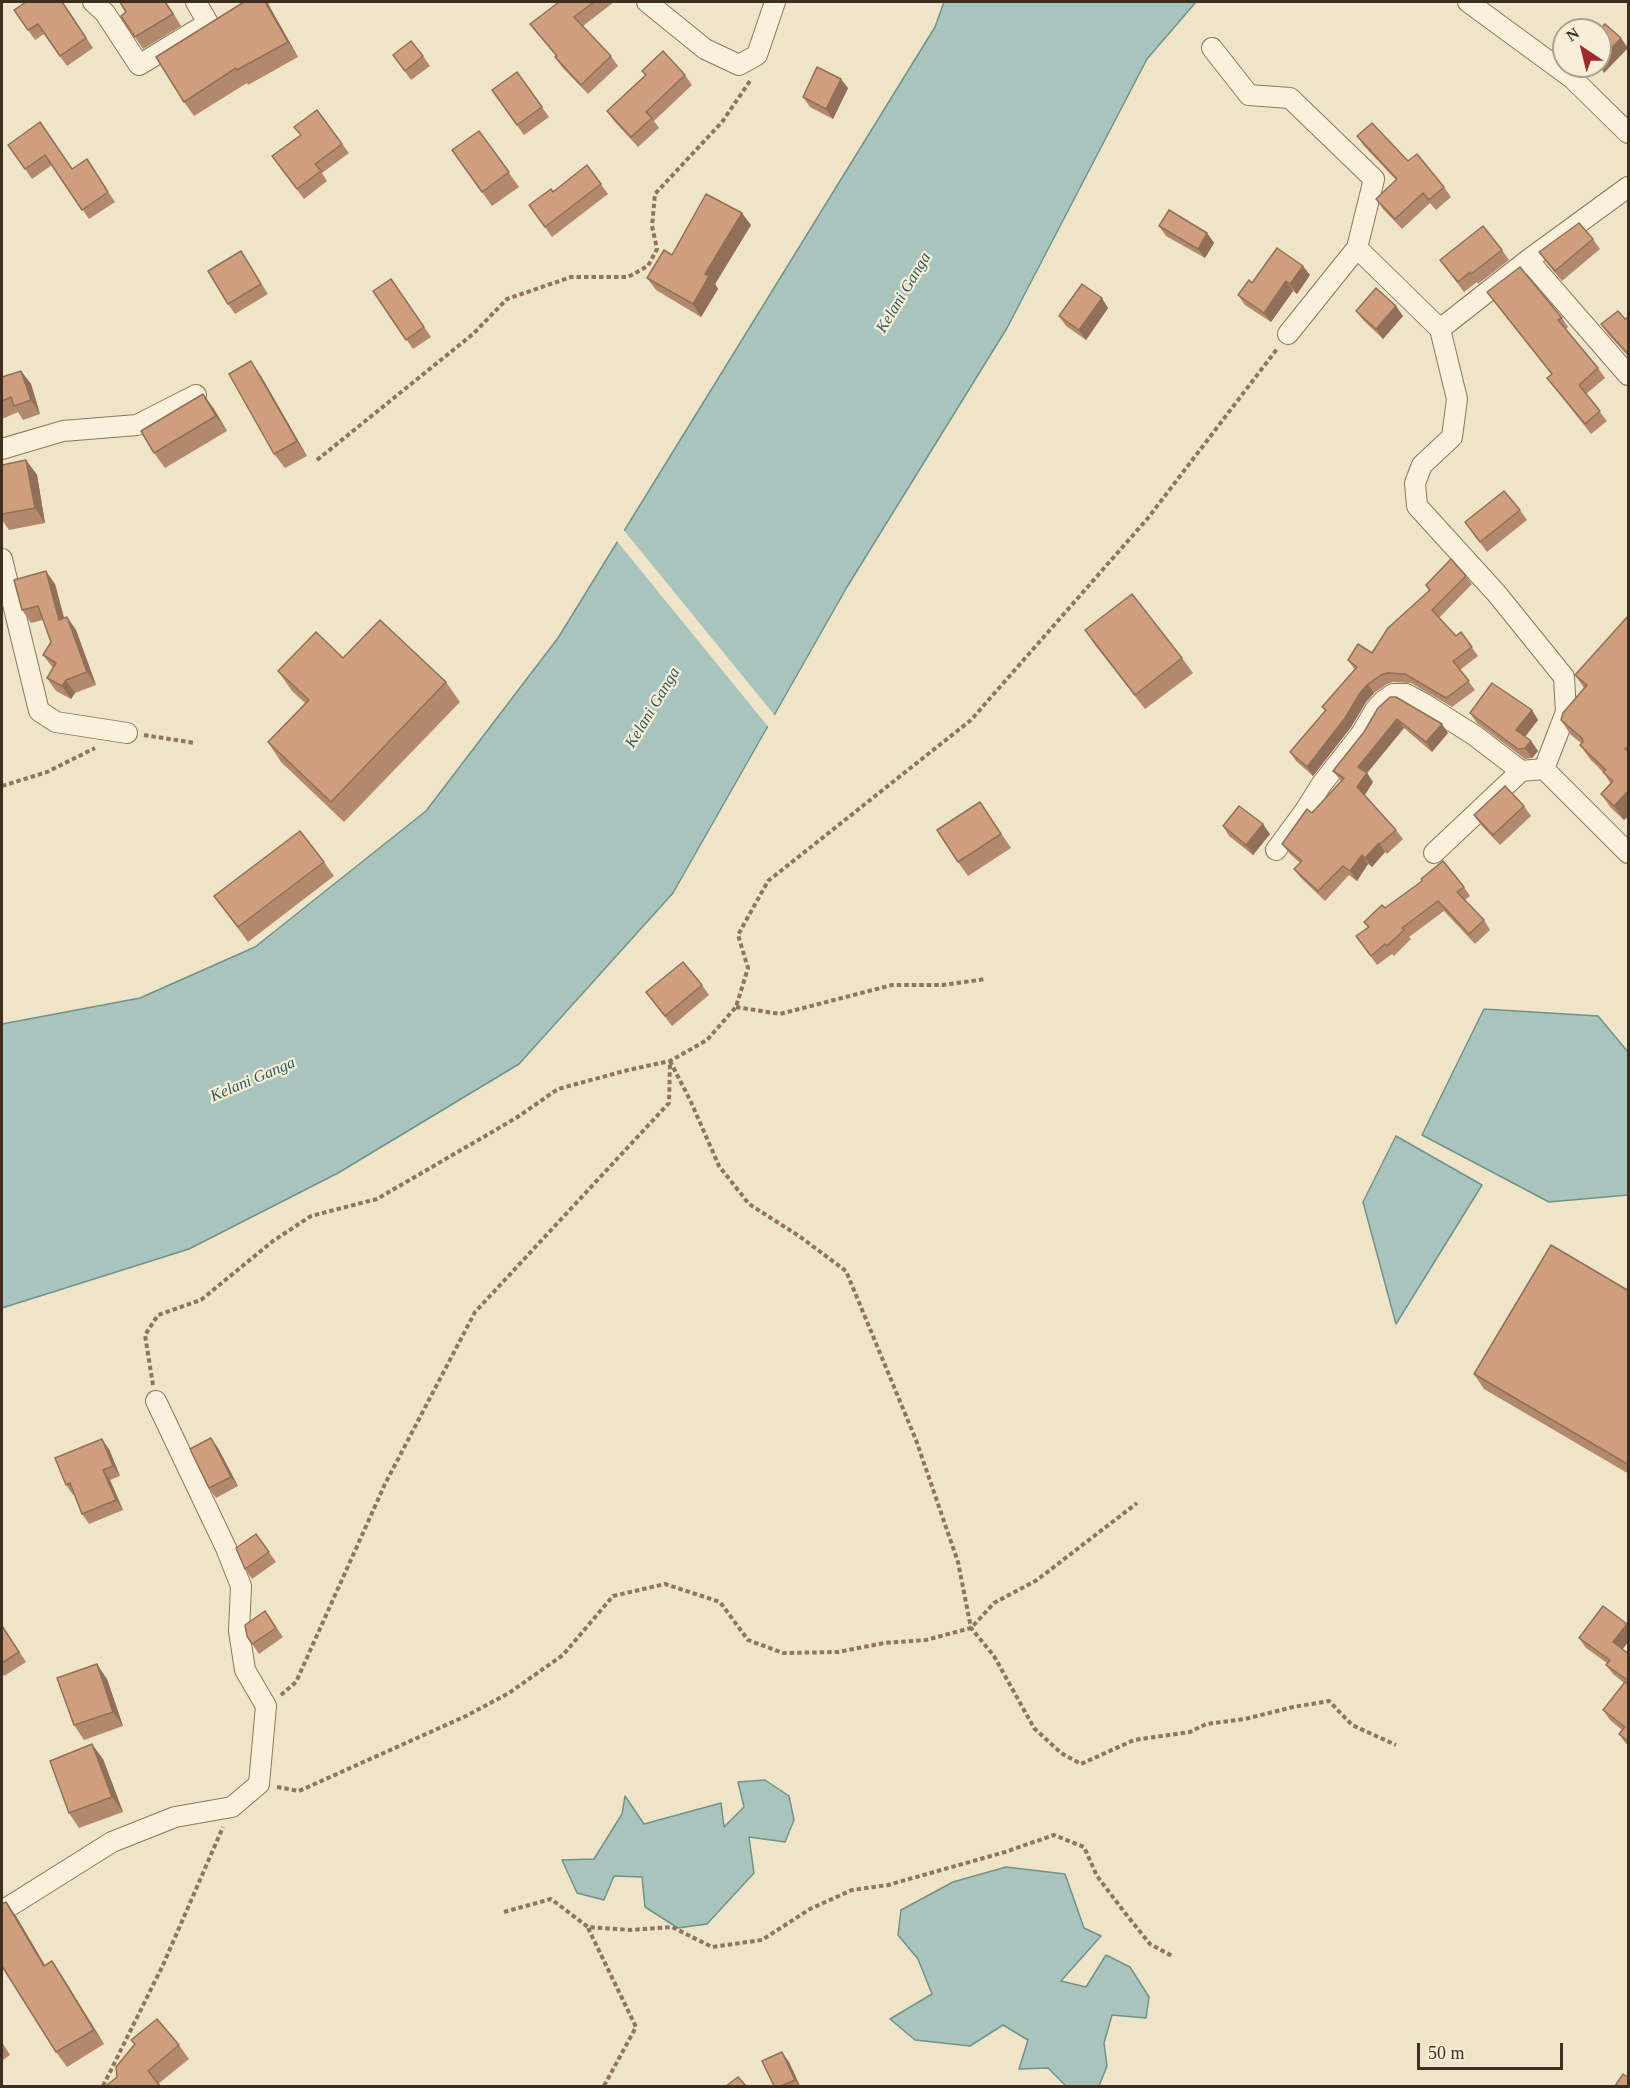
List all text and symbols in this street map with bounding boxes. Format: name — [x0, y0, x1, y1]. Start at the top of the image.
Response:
north arrow — [1552, 18, 1612, 78]
text: N — [1563, 24, 1582, 45]
water label: Kelani Ganga — [873, 249, 935, 337]
water label: Kelani Ganga — [622, 664, 684, 752]
water label: Kelani Ganga — [208, 1054, 298, 1106]
scale bar — [1420, 2031, 1566, 2069]
text: 50 m — [1428, 2043, 1465, 2063]

